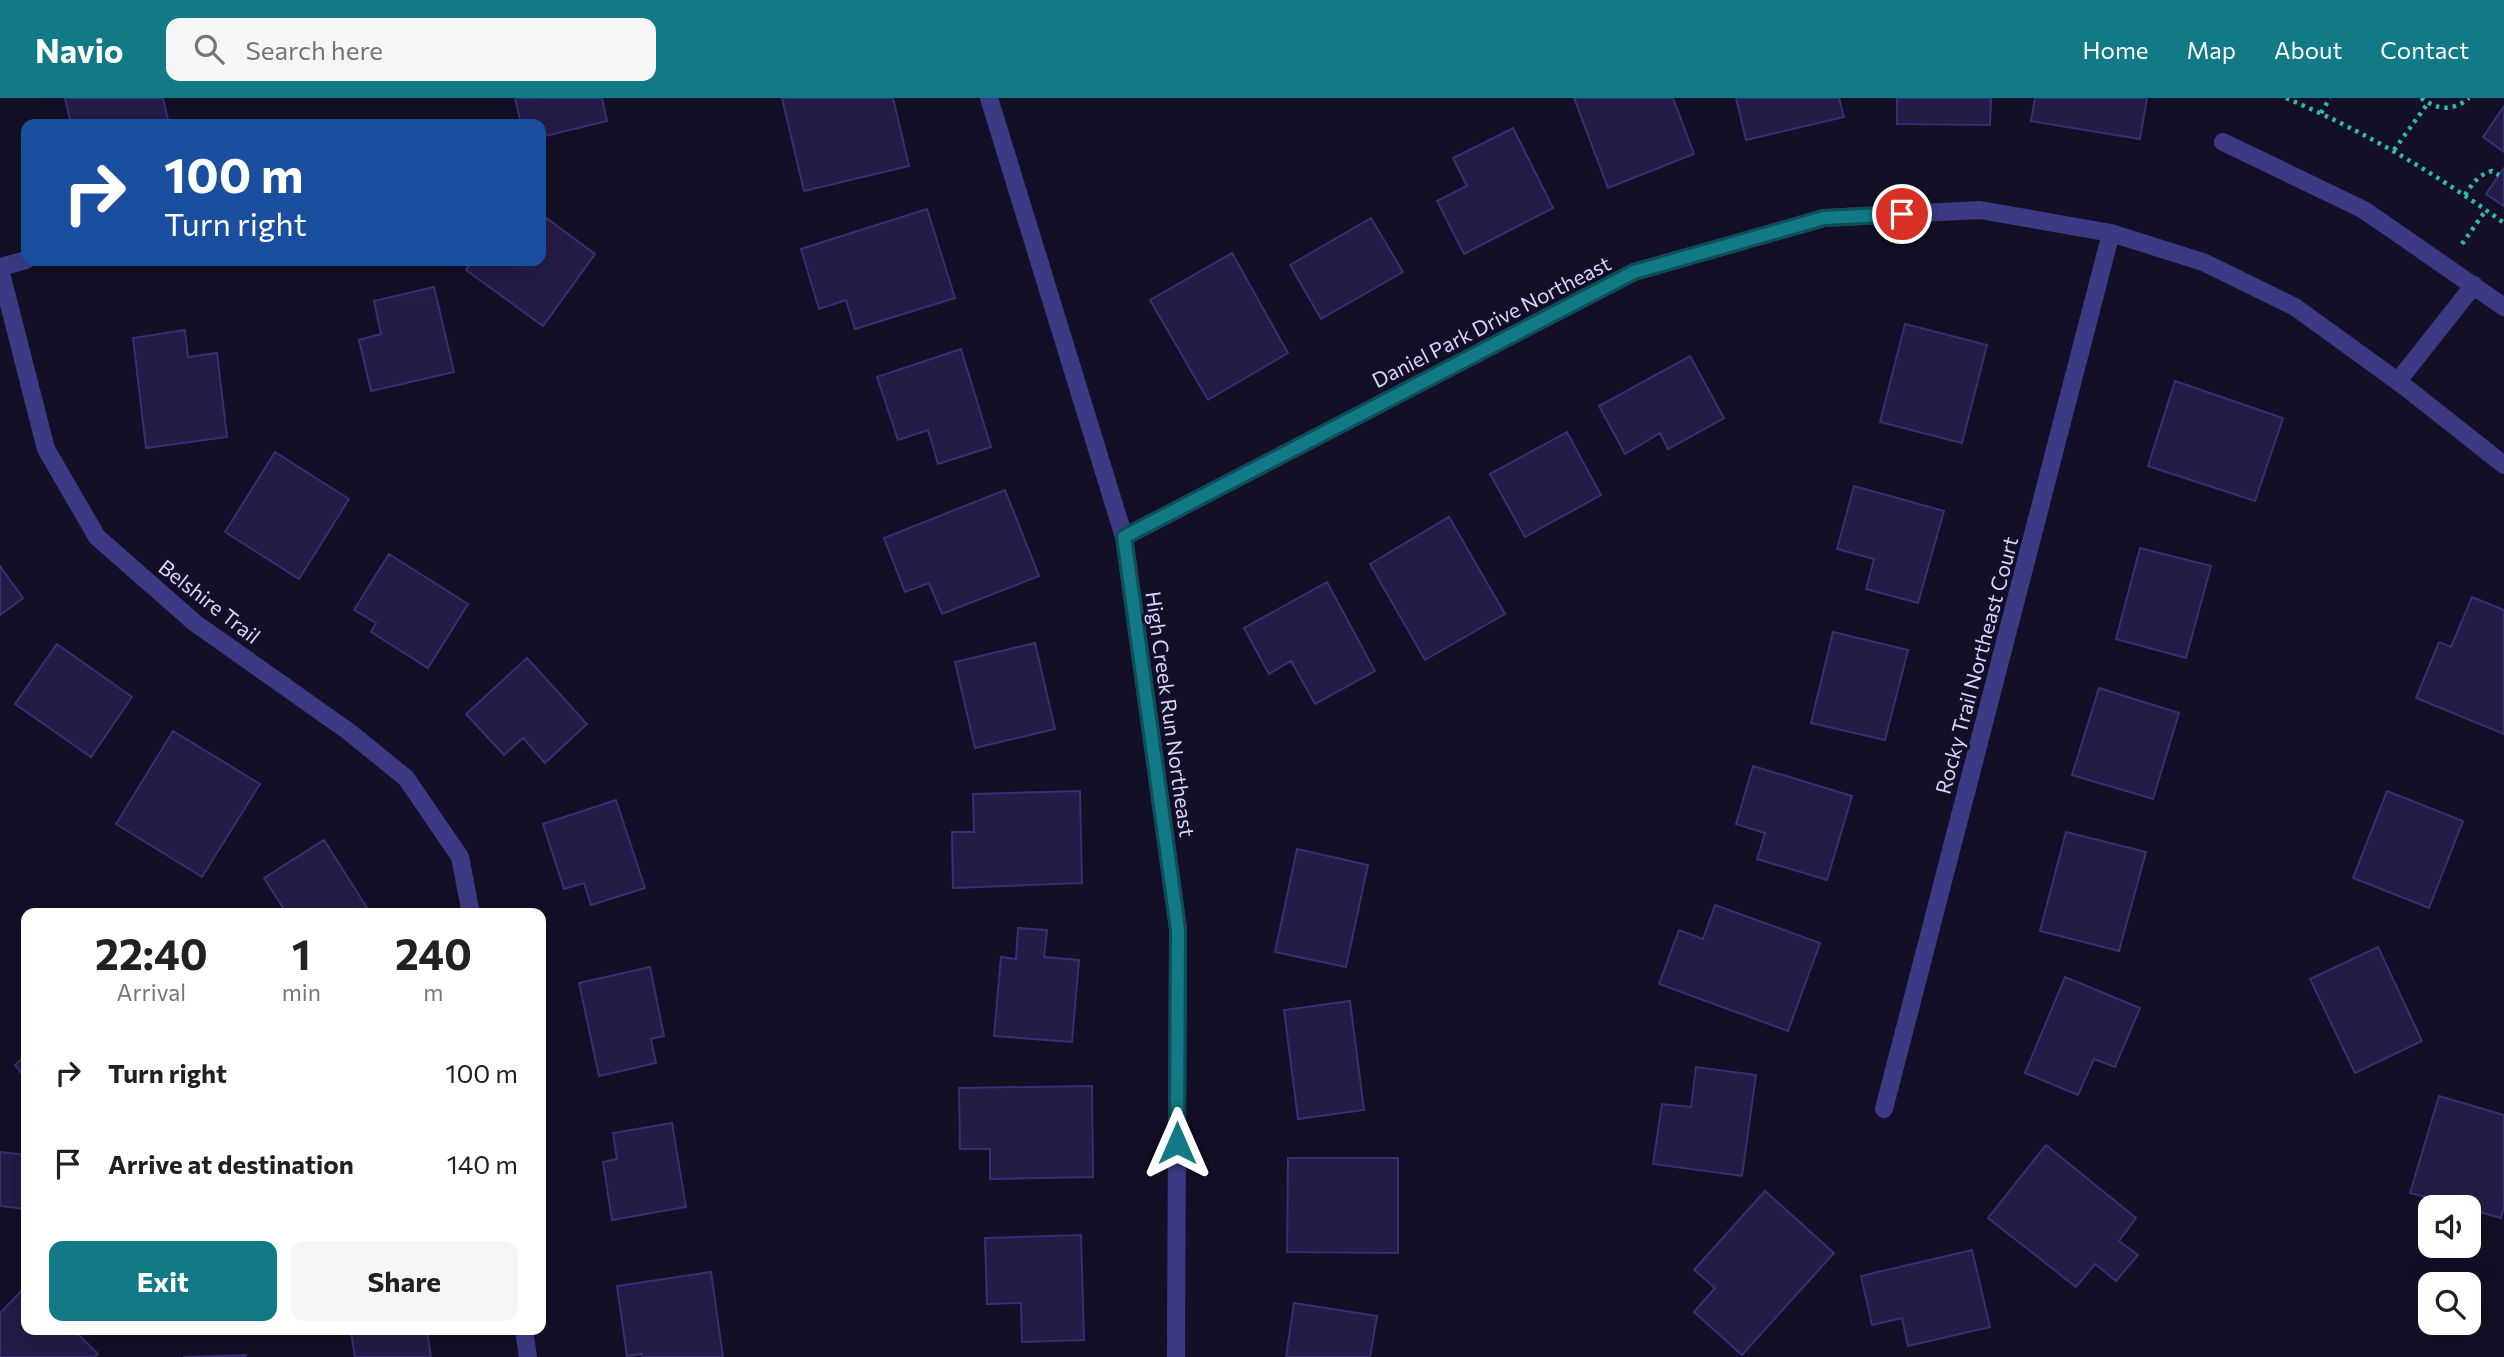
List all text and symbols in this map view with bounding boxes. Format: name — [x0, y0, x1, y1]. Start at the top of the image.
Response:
search box — [166, 18, 656, 81]
text: Navio — [35, 29, 124, 70]
icon: search — [190, 30, 228, 68]
text: Search here — [246, 34, 383, 65]
text: Home — [2083, 35, 2149, 64]
text: Map — [2187, 35, 2236, 64]
text: About — [2274, 35, 2342, 64]
text: Contact — [2380, 35, 2469, 64]
text: 100 m — [164, 143, 303, 203]
icon: right — [49, 147, 140, 238]
pin — [1872, 184, 1932, 244]
icon: arrive — [1883, 195, 1921, 233]
text: Turn right — [164, 203, 307, 243]
street label: Daniel Park Drive Northeast — [1367, 250, 1615, 392]
street label: Rocky Trail Northeast Court — [1930, 534, 2022, 796]
street label: Belshire Trail — [154, 554, 266, 648]
street label: High Creek Run Northeast — [1141, 590, 1201, 838]
text: 22:40 — [95, 927, 208, 979]
text: 1 — [292, 927, 311, 979]
text: 240 — [395, 927, 472, 979]
text: Arrival — [117, 978, 186, 1006]
text: min — [282, 978, 321, 1006]
text: m — [423, 978, 443, 1006]
icon: right — [49, 1054, 87, 1092]
text: Turn right — [108, 1057, 227, 1088]
text: 100 m — [445, 1057, 518, 1088]
position arrow — [1140, 1106, 1214, 1180]
icon: arrive — [49, 1145, 87, 1183]
text: Arrive at destination — [108, 1148, 354, 1179]
text: 140 m — [447, 1148, 518, 1179]
map controls — [2418, 1195, 2481, 1335]
button: sound — [2418, 1195, 2481, 1258]
button: Exit — [49, 1241, 277, 1321]
button: Share — [291, 1241, 518, 1321]
button: search — [2418, 1272, 2481, 1335]

